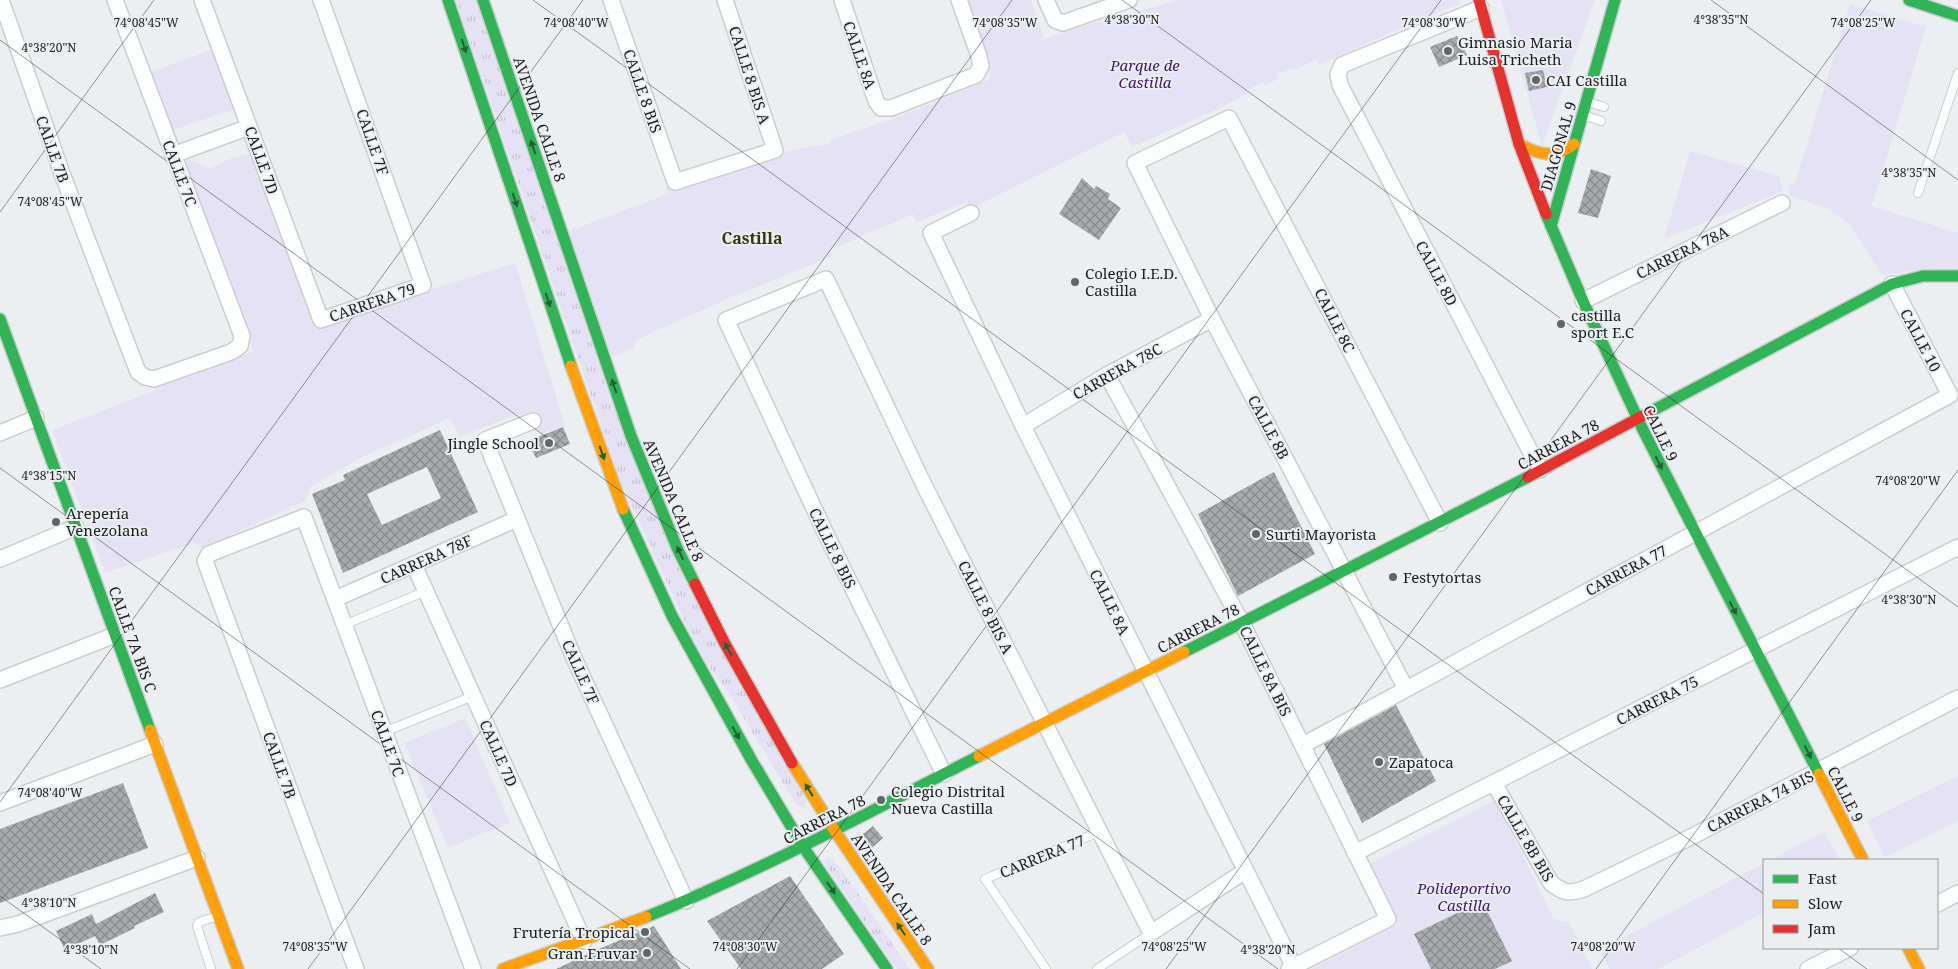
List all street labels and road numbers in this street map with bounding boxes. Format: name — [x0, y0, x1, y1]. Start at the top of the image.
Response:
street label: CALLE 8A — [839, 18, 881, 92]
street label: CALLE 8 BIS A — [725, 23, 775, 127]
street label: CALLE 8 BIS — [619, 46, 667, 136]
street label: AVENIDA CALLE 8 — [509, 54, 571, 184]
street label: DIAGONAL 9 — [1536, 99, 1580, 193]
street label: CALLE 7F — [352, 106, 394, 178]
street label: CALLE 7B — [32, 113, 74, 185]
street label: CALLE 7D — [240, 123, 284, 197]
street label: CALLE 7C — [158, 137, 202, 209]
street label: CARRERA 78A — [1632, 221, 1732, 283]
street label: CALLE 8D — [1412, 237, 1463, 309]
street label: CARRERA 79 — [326, 278, 418, 326]
street label: CALLE 8C — [1310, 285, 1360, 355]
street label: CALLE 10 — [1896, 305, 1946, 375]
street label: CARRERA 78C — [1069, 338, 1165, 404]
street label: CALLE 8B — [1244, 391, 1294, 463]
street label: CALLE 9 — [1639, 402, 1683, 464]
street label: CARRERA 78 — [1514, 414, 1602, 474]
street label: AVENIDA CALLE 8 — [639, 436, 709, 564]
street label: CALLE 8 BIS — [805, 504, 861, 592]
street label: CARRERA 78F — [377, 530, 475, 588]
street label: CARRERA 77 — [1582, 540, 1670, 600]
street label: CALLE 8 BIS A — [954, 557, 1018, 657]
street label: CALLE 8A — [1086, 566, 1135, 639]
street label: CALLE 7A BIS C — [105, 583, 161, 695]
street label: CARRERA 78 — [1153, 599, 1243, 657]
street label: CALLE 8A BIS — [1236, 623, 1296, 719]
street label: CALLE 7F — [558, 636, 604, 708]
street label: CARRERA 75 — [1612, 671, 1702, 729]
street label: CALLE 7C — [367, 707, 409, 779]
street label: CALLE 7D — [475, 716, 523, 790]
street label: CALLE 7B — [259, 729, 301, 801]
street label: CALLE 9 — [1823, 763, 1869, 825]
street label: CARRERA 74 BIS — [1703, 765, 1817, 837]
street label: CARRERA 78 — [779, 790, 869, 848]
street label: CALLE 8B BIS — [1493, 791, 1559, 885]
street label: AVENIDA CALLE 8 — [847, 829, 937, 949]
street label: CARRERA 77 — [997, 830, 1087, 882]

